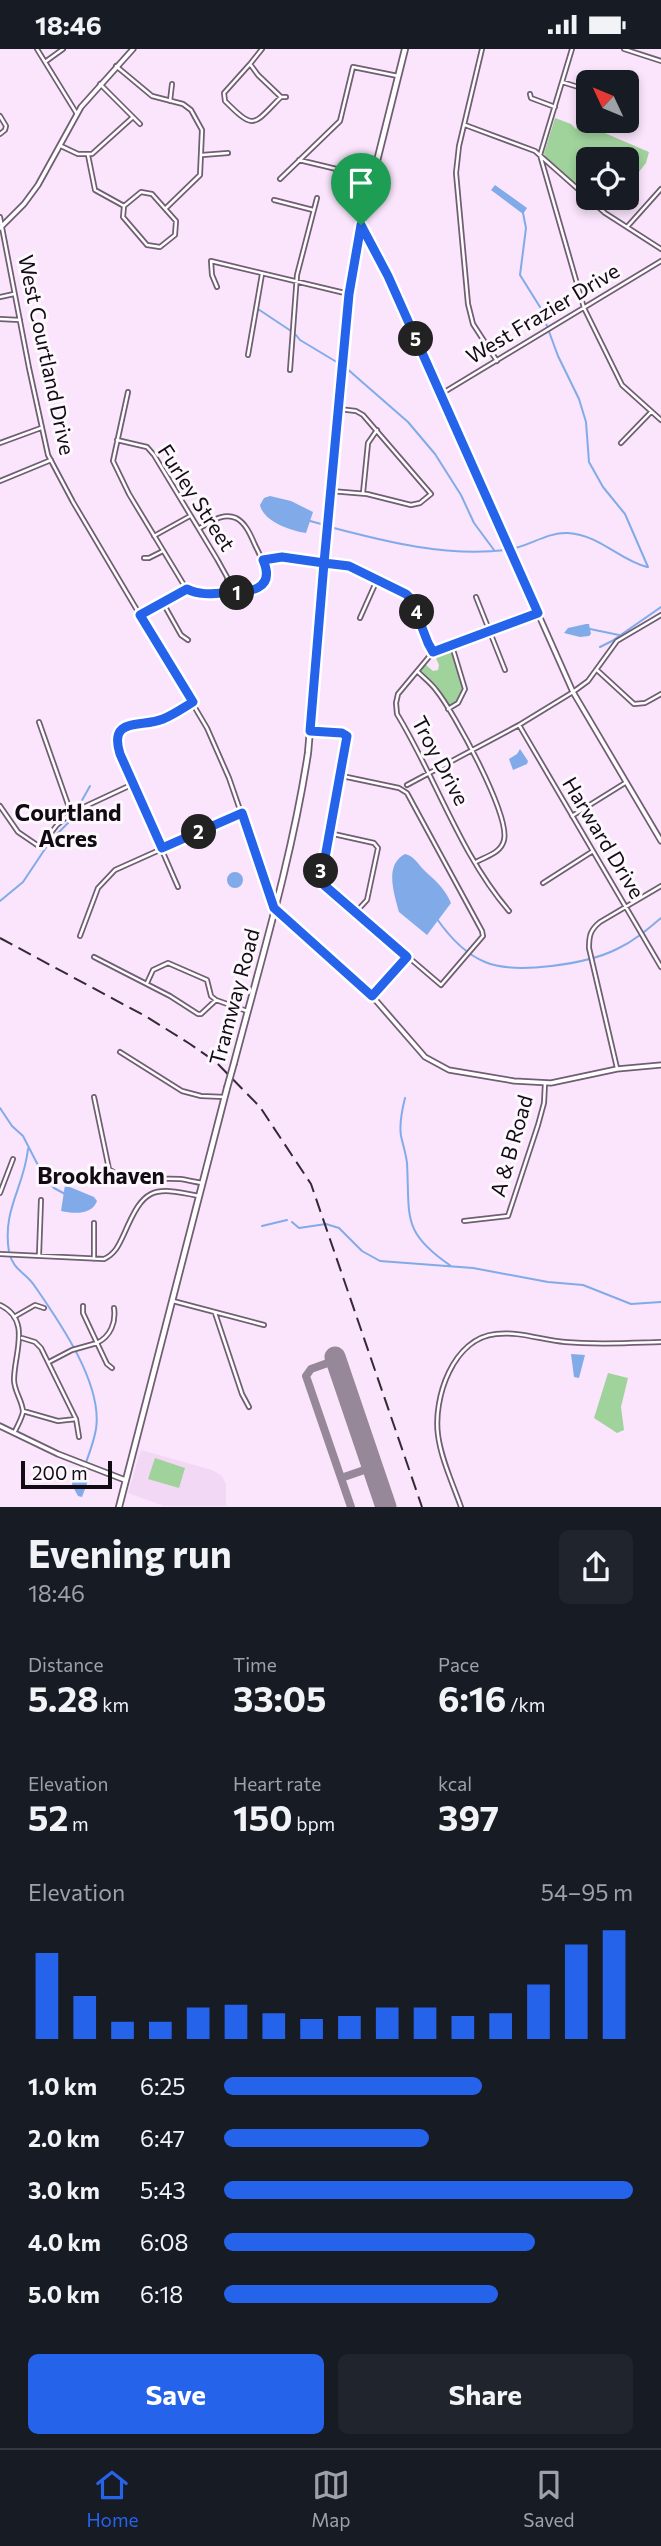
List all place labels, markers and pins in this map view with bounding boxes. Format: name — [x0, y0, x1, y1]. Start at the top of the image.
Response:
pin — [331, 153, 391, 225]
pin: 5 — [398, 321, 434, 357]
pin: 1 — [219, 575, 254, 611]
pin: 4 — [400, 595, 434, 629]
pin: 2 — [182, 815, 216, 849]
pin: 3 — [304, 853, 338, 889]

